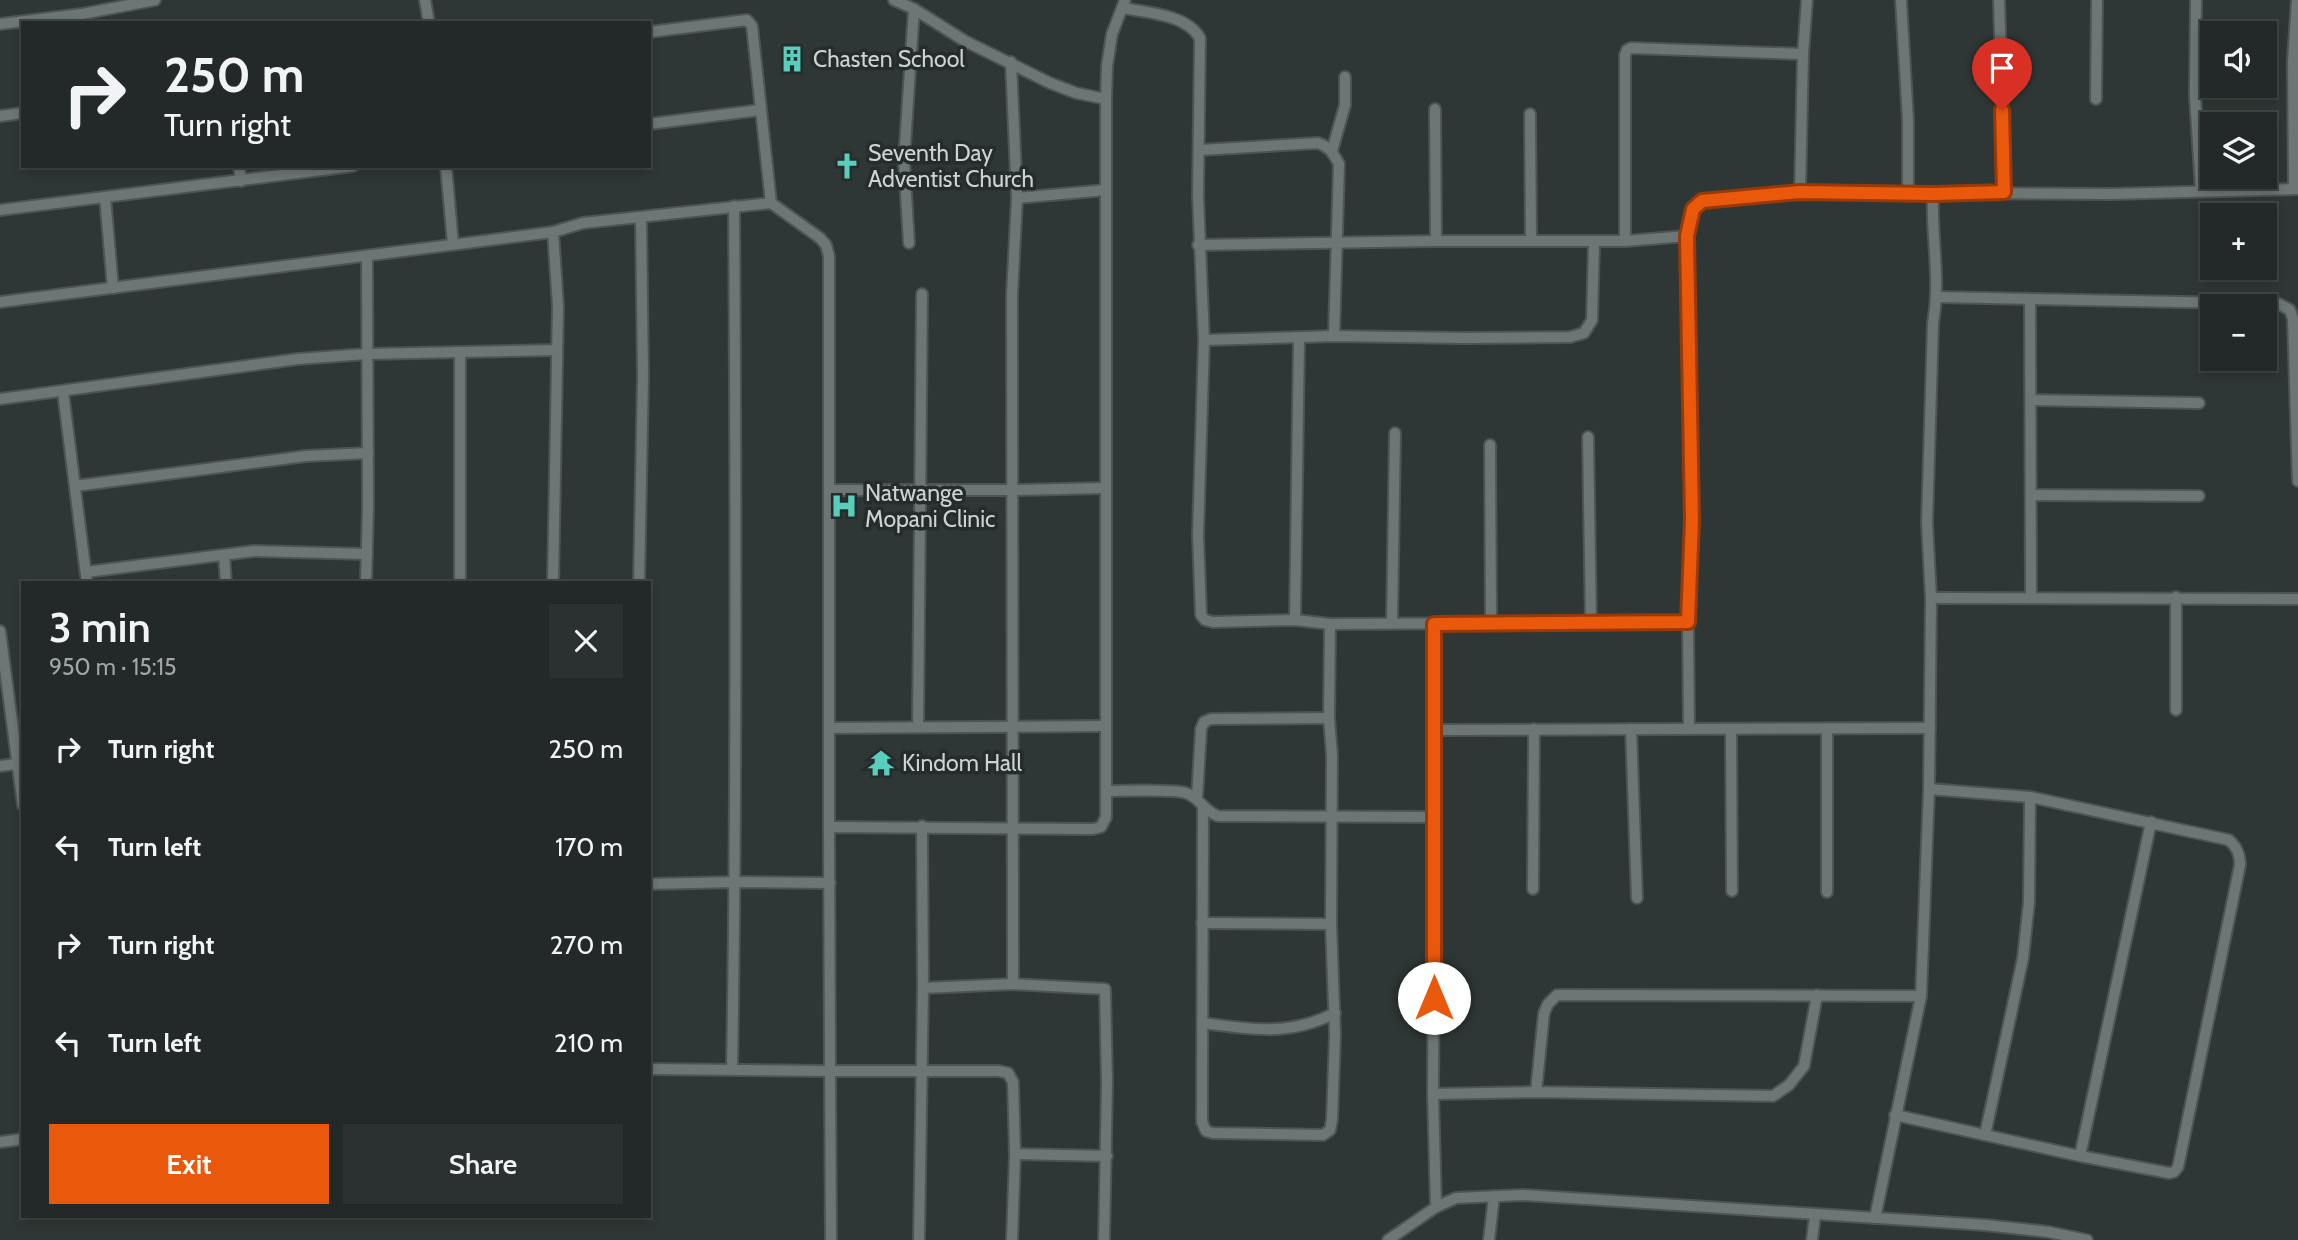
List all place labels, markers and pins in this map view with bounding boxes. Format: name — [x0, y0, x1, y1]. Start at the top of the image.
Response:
pin — [1972, 38, 2032, 110]
building icon: Chasten School — [777, 44, 807, 74]
place label: Chasten School — [813, 45, 965, 73]
place label: Seventh Day Adventist Church — [868, 139, 1034, 193]
church icon: Seventh Day Adventist Church — [832, 151, 862, 181]
place label: Natwange Mopani Clinic — [865, 479, 995, 533]
hospital icon: Natwange Mopani Clinic — [829, 491, 859, 521]
temple icon: Kindom Hall — [866, 748, 896, 778]
place label: Kindom Hall — [902, 749, 1023, 777]

